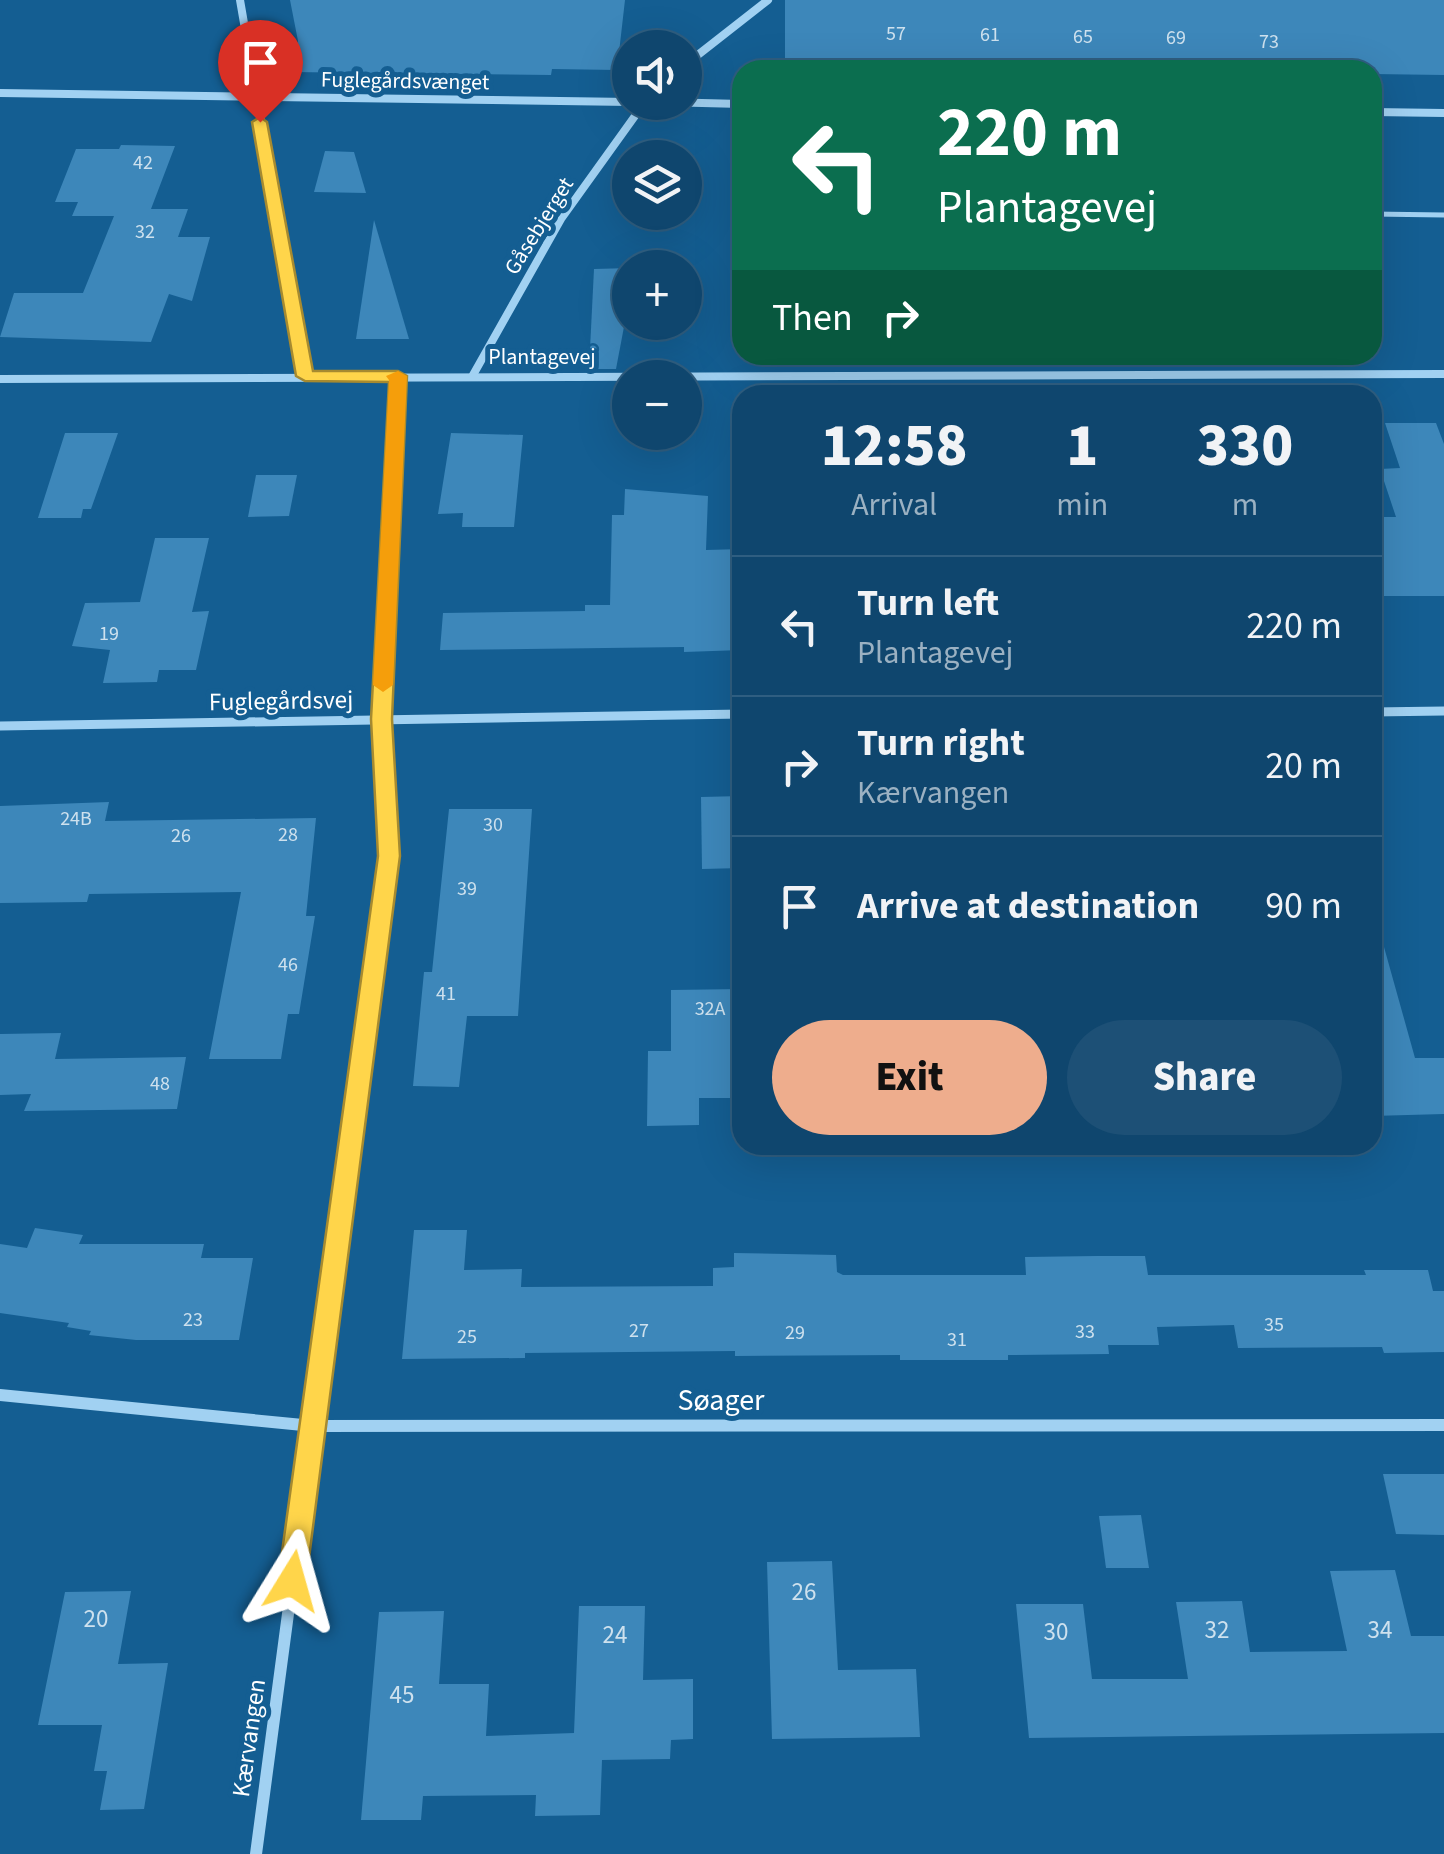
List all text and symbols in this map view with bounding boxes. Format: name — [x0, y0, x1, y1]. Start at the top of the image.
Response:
pin — [218, 20, 303, 123]
house number: 57 — [886, 20, 906, 48]
house number: 61 — [980, 21, 1000, 49]
house number: 65 — [1073, 23, 1093, 51]
house number: 69 — [1166, 24, 1186, 52]
house number: 73 — [1259, 28, 1279, 56]
map controls — [612, 30, 702, 450]
button: sound — [612, 30, 702, 120]
icon: arrive — [233, 35, 288, 90]
street label: Fuglegårdsvænget — [321, 64, 490, 98]
text: 220 m — [937, 83, 1122, 183]
icon: left — [772, 100, 902, 230]
button: layers — [612, 140, 702, 230]
house number: 42 — [133, 149, 153, 177]
street label: Gåsebjerget — [496, 171, 582, 281]
text: Plantagevej — [937, 176, 1157, 240]
house number: 32 — [135, 218, 155, 246]
button: + — [612, 250, 702, 340]
icon: right — [873, 290, 928, 345]
text: Then — [772, 291, 853, 345]
street label: Plantagevej — [488, 341, 596, 373]
button: − — [612, 360, 702, 450]
text: 12:58 — [821, 404, 968, 489]
text: 1 — [1066, 404, 1098, 489]
text: 330 — [1197, 404, 1293, 489]
text: Arrival — [851, 482, 937, 528]
text: min — [1056, 482, 1108, 528]
text: m — [1232, 482, 1258, 528]
text: Turn left — [857, 576, 999, 630]
icon: left — [772, 599, 827, 654]
text: 220 m — [1246, 599, 1342, 653]
house number: 19 — [99, 620, 119, 648]
text: Plantagevej — [857, 630, 1014, 676]
street label: Fuglegårdsvej — [208, 682, 354, 720]
text: Turn right — [857, 716, 1025, 770]
icon: right — [772, 739, 827, 794]
text: 20 m — [1265, 739, 1342, 793]
text: Kærvangen — [857, 770, 1009, 816]
house number: 24B — [60, 805, 92, 833]
house number: 30 — [483, 811, 503, 839]
house number: 28 — [278, 821, 298, 849]
house number: 26 — [171, 822, 191, 850]
house number: 39 — [457, 875, 477, 903]
icon: arrive — [772, 879, 827, 934]
text: Arrive at destination — [857, 879, 1199, 933]
text: 90 m — [1265, 879, 1342, 933]
house number: 46 — [278, 951, 298, 979]
house number: 41 — [436, 980, 456, 1008]
house number: 32A — [695, 995, 726, 1023]
button: Exit — [772, 1020, 1047, 1135]
button: Share — [1067, 1020, 1342, 1135]
house number: 48 — [150, 1070, 170, 1098]
house number: 23 — [183, 1306, 203, 1334]
house number: 35 — [1264, 1311, 1284, 1339]
house number: 27 — [629, 1317, 649, 1345]
house number: 33 — [1075, 1318, 1095, 1346]
house number: 29 — [785, 1319, 805, 1347]
house number: 25 — [457, 1323, 477, 1351]
house number: 31 — [947, 1326, 967, 1354]
street label: Søager — [678, 1379, 765, 1422]
position arrow — [240, 1529, 344, 1633]
house number: 26 — [792, 1574, 816, 1610]
house number: 20 — [84, 1601, 108, 1637]
house number: 32 — [1205, 1612, 1229, 1648]
house number: 34 — [1368, 1612, 1392, 1648]
house number: 30 — [1044, 1614, 1068, 1650]
house number: 24 — [603, 1617, 627, 1653]
street label: Kærvangen — [223, 1677, 275, 1799]
house number: 45 — [390, 1677, 414, 1713]

